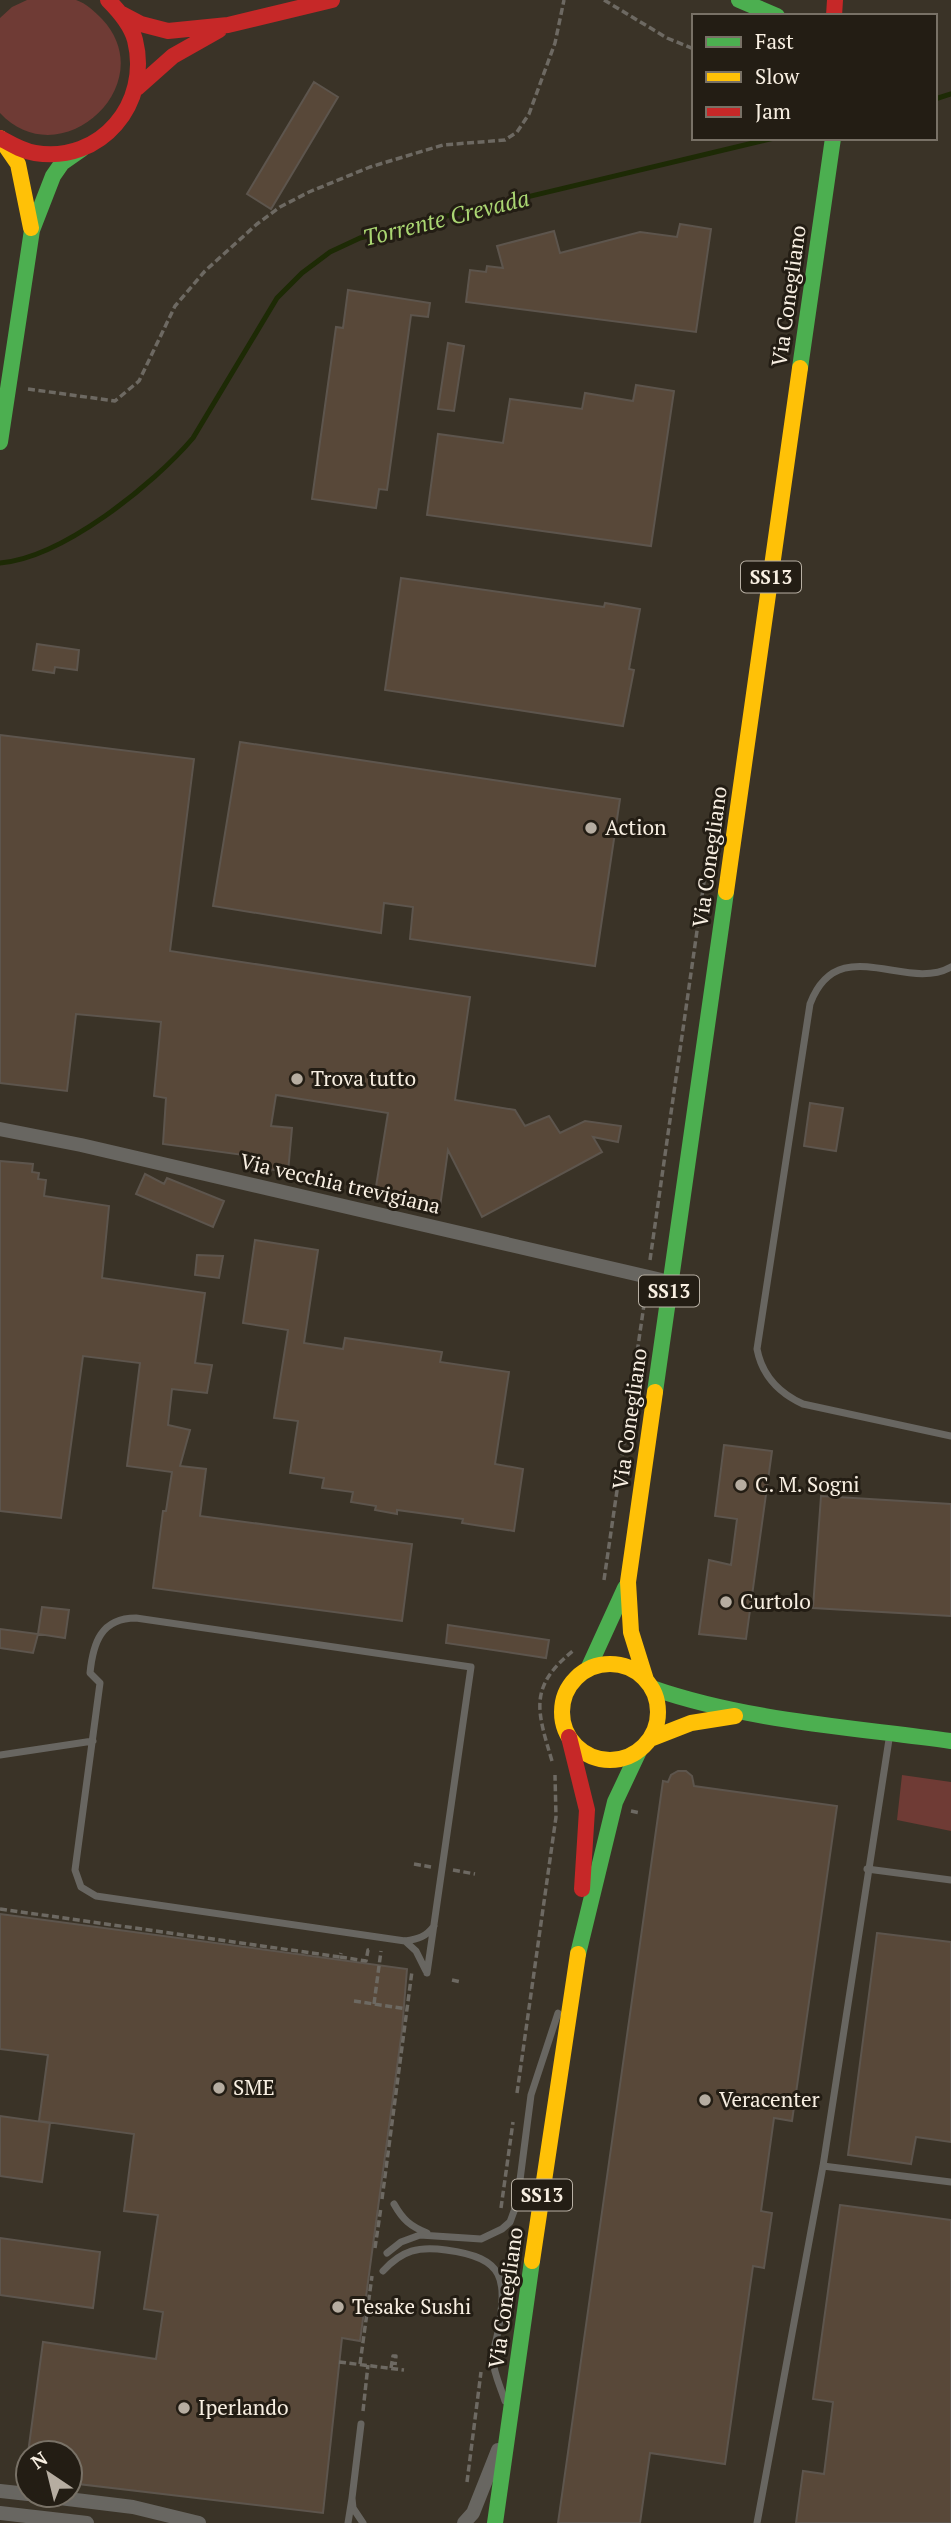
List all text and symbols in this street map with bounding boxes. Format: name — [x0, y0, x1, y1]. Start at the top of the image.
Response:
legend — [692, 14, 937, 140]
text: Fast — [755, 27, 794, 55]
text: Slow — [755, 62, 800, 90]
text: Jam — [755, 97, 791, 125]
water label: Torrente Crevada — [359, 182, 532, 253]
street label: Via Conegliano — [764, 223, 812, 368]
road number: SS13 — [741, 562, 801, 592]
street label: Via Conegliano — [685, 784, 733, 929]
place label: Action — [605, 813, 667, 841]
marker: Action — [583, 820, 599, 836]
place label: Trova tutto — [311, 1064, 416, 1092]
marker: Trova tutto — [289, 1071, 305, 1087]
street label: Via vecchia trevigiana — [237, 1146, 444, 1220]
road number: SS13 — [639, 1275, 699, 1306]
street label: Via Conegliano — [605, 1346, 653, 1491]
place label: C. M. Sogni — [755, 1470, 860, 1498]
marker: C. M. Sogni — [733, 1477, 749, 1493]
place label: Curtolo — [740, 1587, 811, 1615]
marker: Curtolo — [718, 1594, 734, 1610]
place label: SME — [233, 2073, 275, 2101]
marker: SME — [211, 2080, 227, 2096]
place label: Veracenter — [719, 2085, 820, 2113]
marker: Veracenter — [697, 2092, 713, 2108]
road number: SS13 — [512, 2180, 572, 2210]
street label: Via Conegliano — [481, 2225, 529, 2370]
place label: Tesake Sushi — [352, 2292, 471, 2320]
marker: Tesake Sushi — [330, 2299, 346, 2315]
place label: Iperlando — [198, 2393, 289, 2421]
marker: Iperlando — [176, 2400, 192, 2416]
north arrow — [14, 2439, 84, 2509]
text: N — [26, 2445, 53, 2474]

